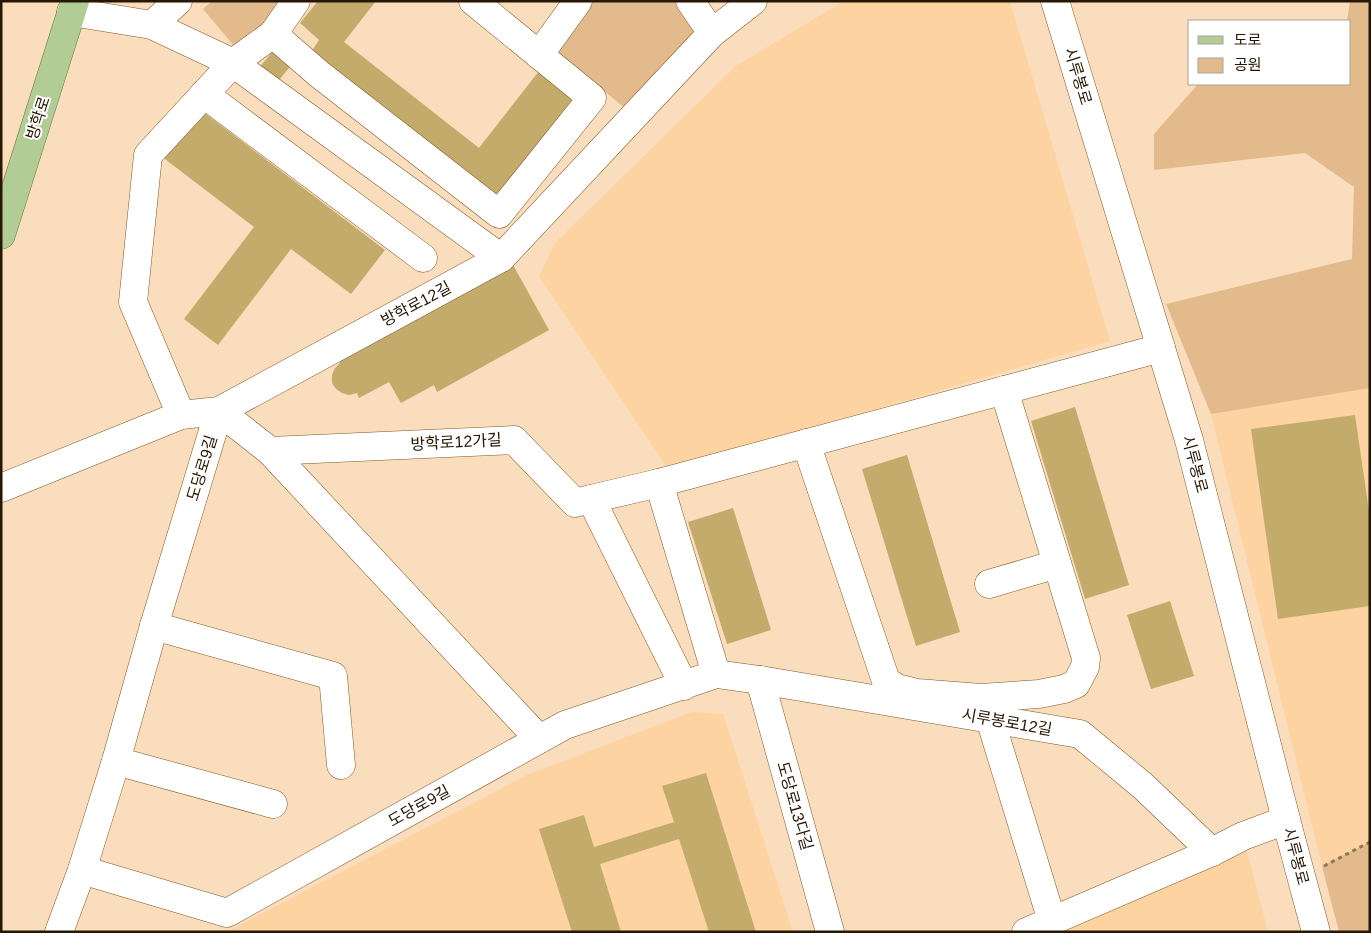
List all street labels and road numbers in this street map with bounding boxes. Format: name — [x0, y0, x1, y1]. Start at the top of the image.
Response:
street label: 시루봉로 — [1061, 45, 1095, 107]
street label: 방학로 — [23, 94, 53, 142]
street label: 방학로12길 — [378, 278, 454, 330]
street label: 방학로12가길 — [410, 431, 502, 453]
street label: 도당로9길 — [184, 433, 220, 503]
street label: 시루봉로 — [1179, 433, 1211, 495]
street label: 시루봉로12길 — [961, 706, 1053, 738]
street label: 도당로13다길 — [774, 760, 816, 852]
street label: 도당로9길 — [385, 782, 453, 830]
street label: 시루봉로 — [1280, 825, 1312, 887]

